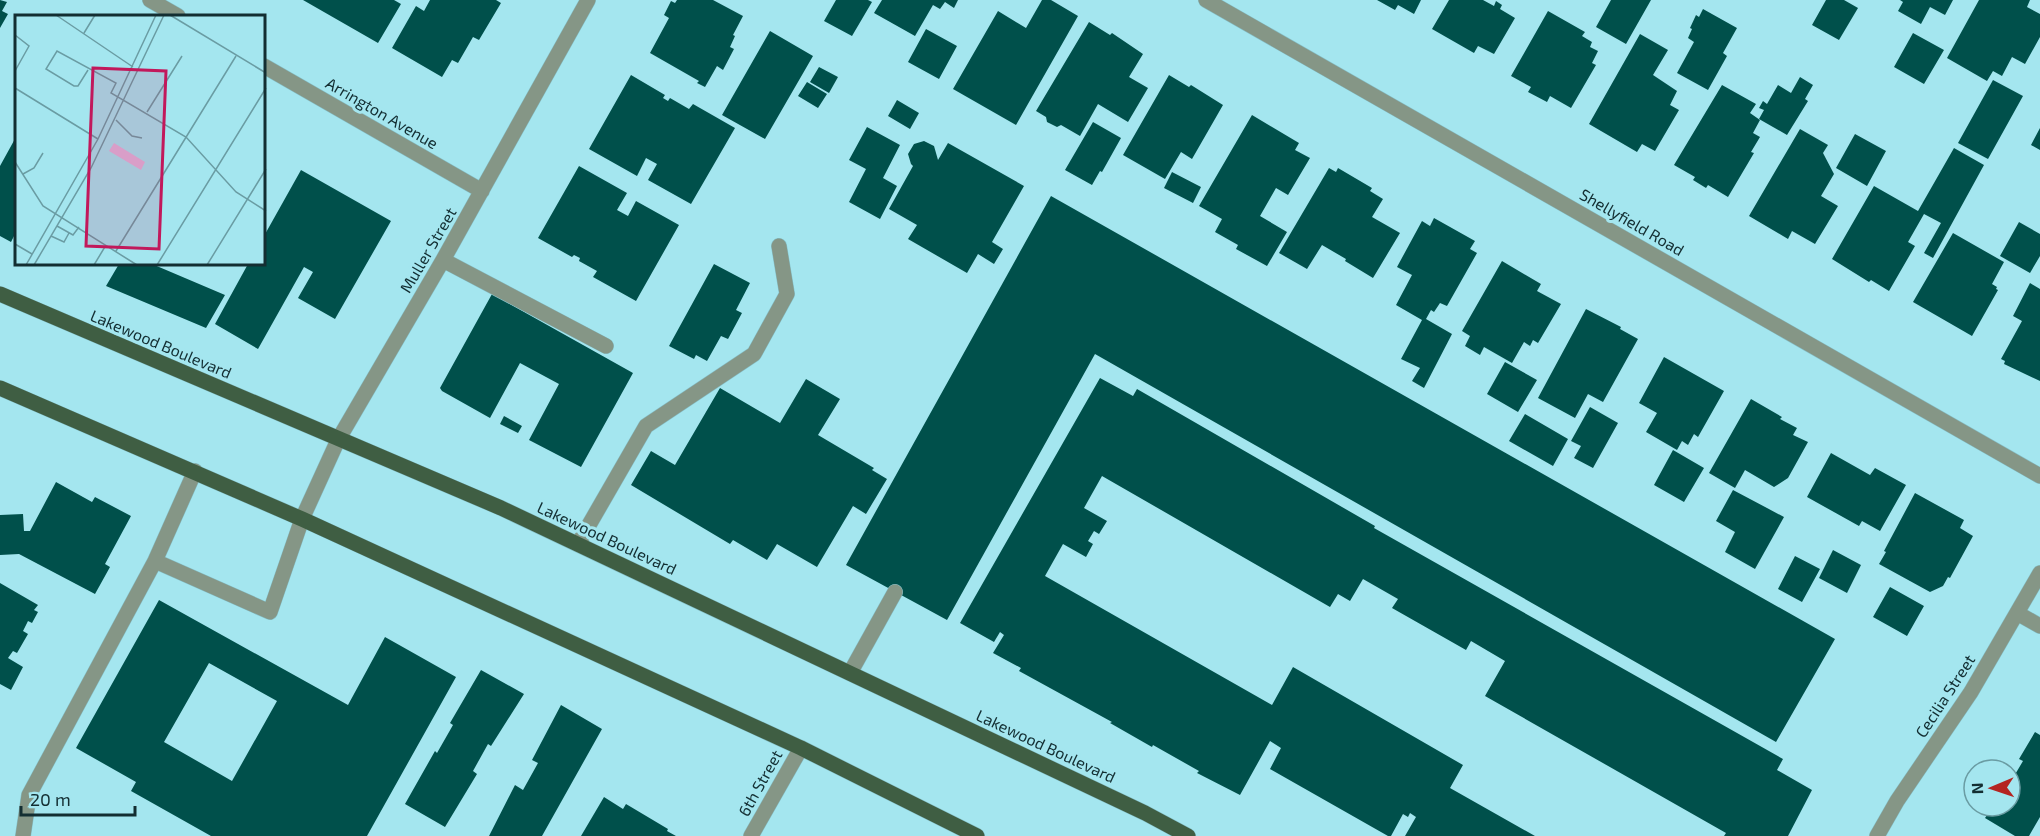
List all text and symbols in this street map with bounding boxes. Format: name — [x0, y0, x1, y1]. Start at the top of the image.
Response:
inset map — [15, 15, 266, 266]
street label: Arrington Avenue — [323, 73, 442, 152]
street label: Shellyfield Road — [1577, 184, 1688, 259]
street label: Muller Street — [395, 204, 460, 296]
street label: Lakewood Boulevard — [88, 305, 235, 382]
street label: Lakewood Boulevard — [535, 497, 680, 578]
street label: Cecilia Street — [1911, 651, 1978, 741]
street label: Lakewood Boulevard — [974, 705, 1119, 786]
street label: 6th Street — [734, 746, 785, 819]
north arrow — [1962, 758, 2022, 818]
scale bar — [21, 779, 135, 817]
text: N — [1967, 782, 1986, 795]
text: 20 m — [30, 788, 71, 810]

